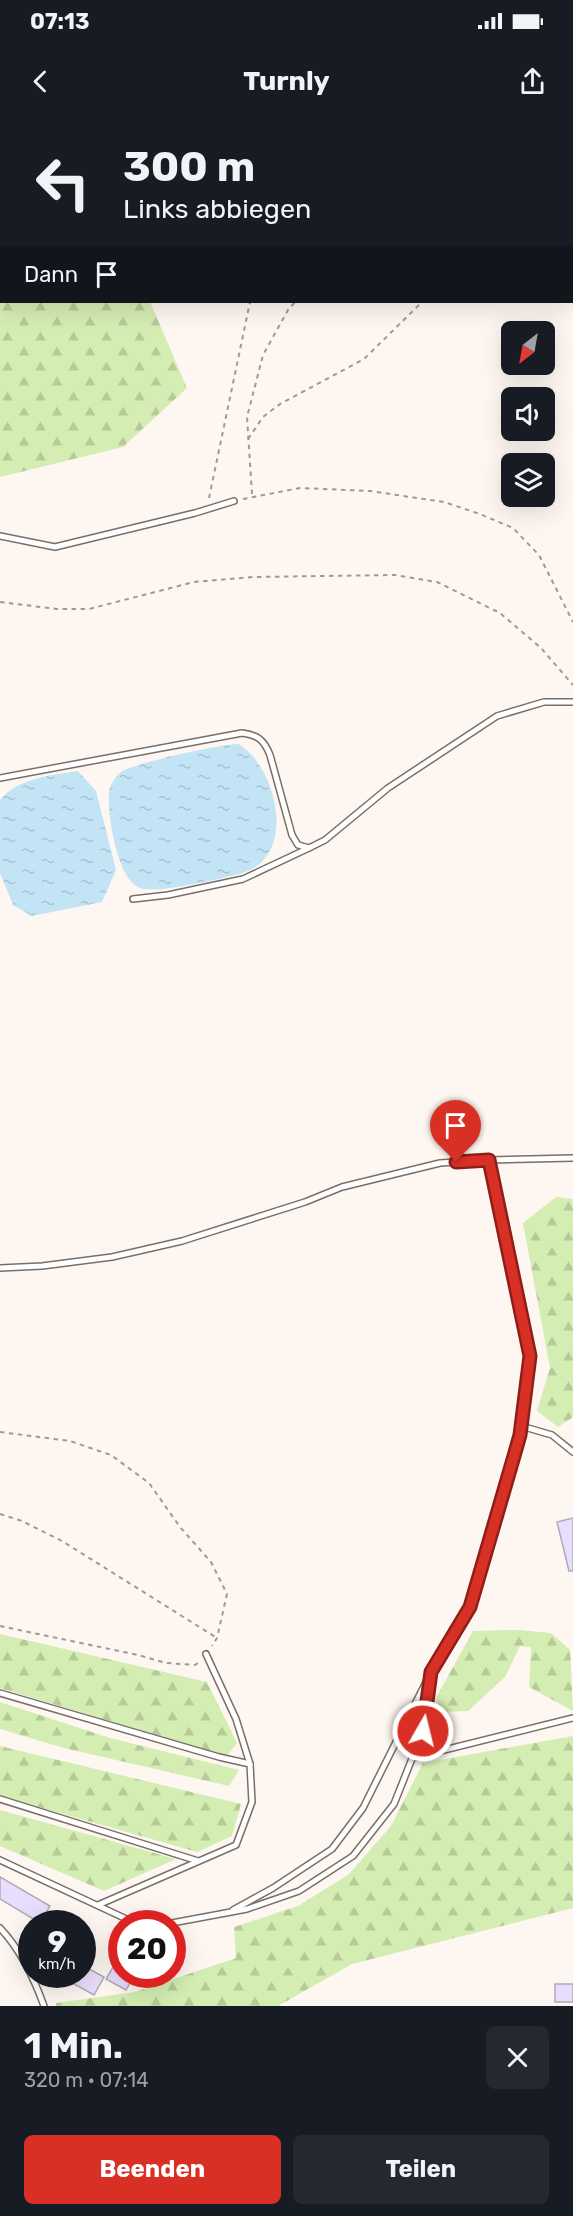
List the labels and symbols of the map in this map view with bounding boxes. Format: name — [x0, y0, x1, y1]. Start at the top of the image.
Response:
north arrow — [501, 321, 555, 375]
pin — [430, 1100, 481, 1162]
position arrow — [391, 1699, 455, 1763]
speed limit sign: 20 — [108, 1910, 186, 1988]

